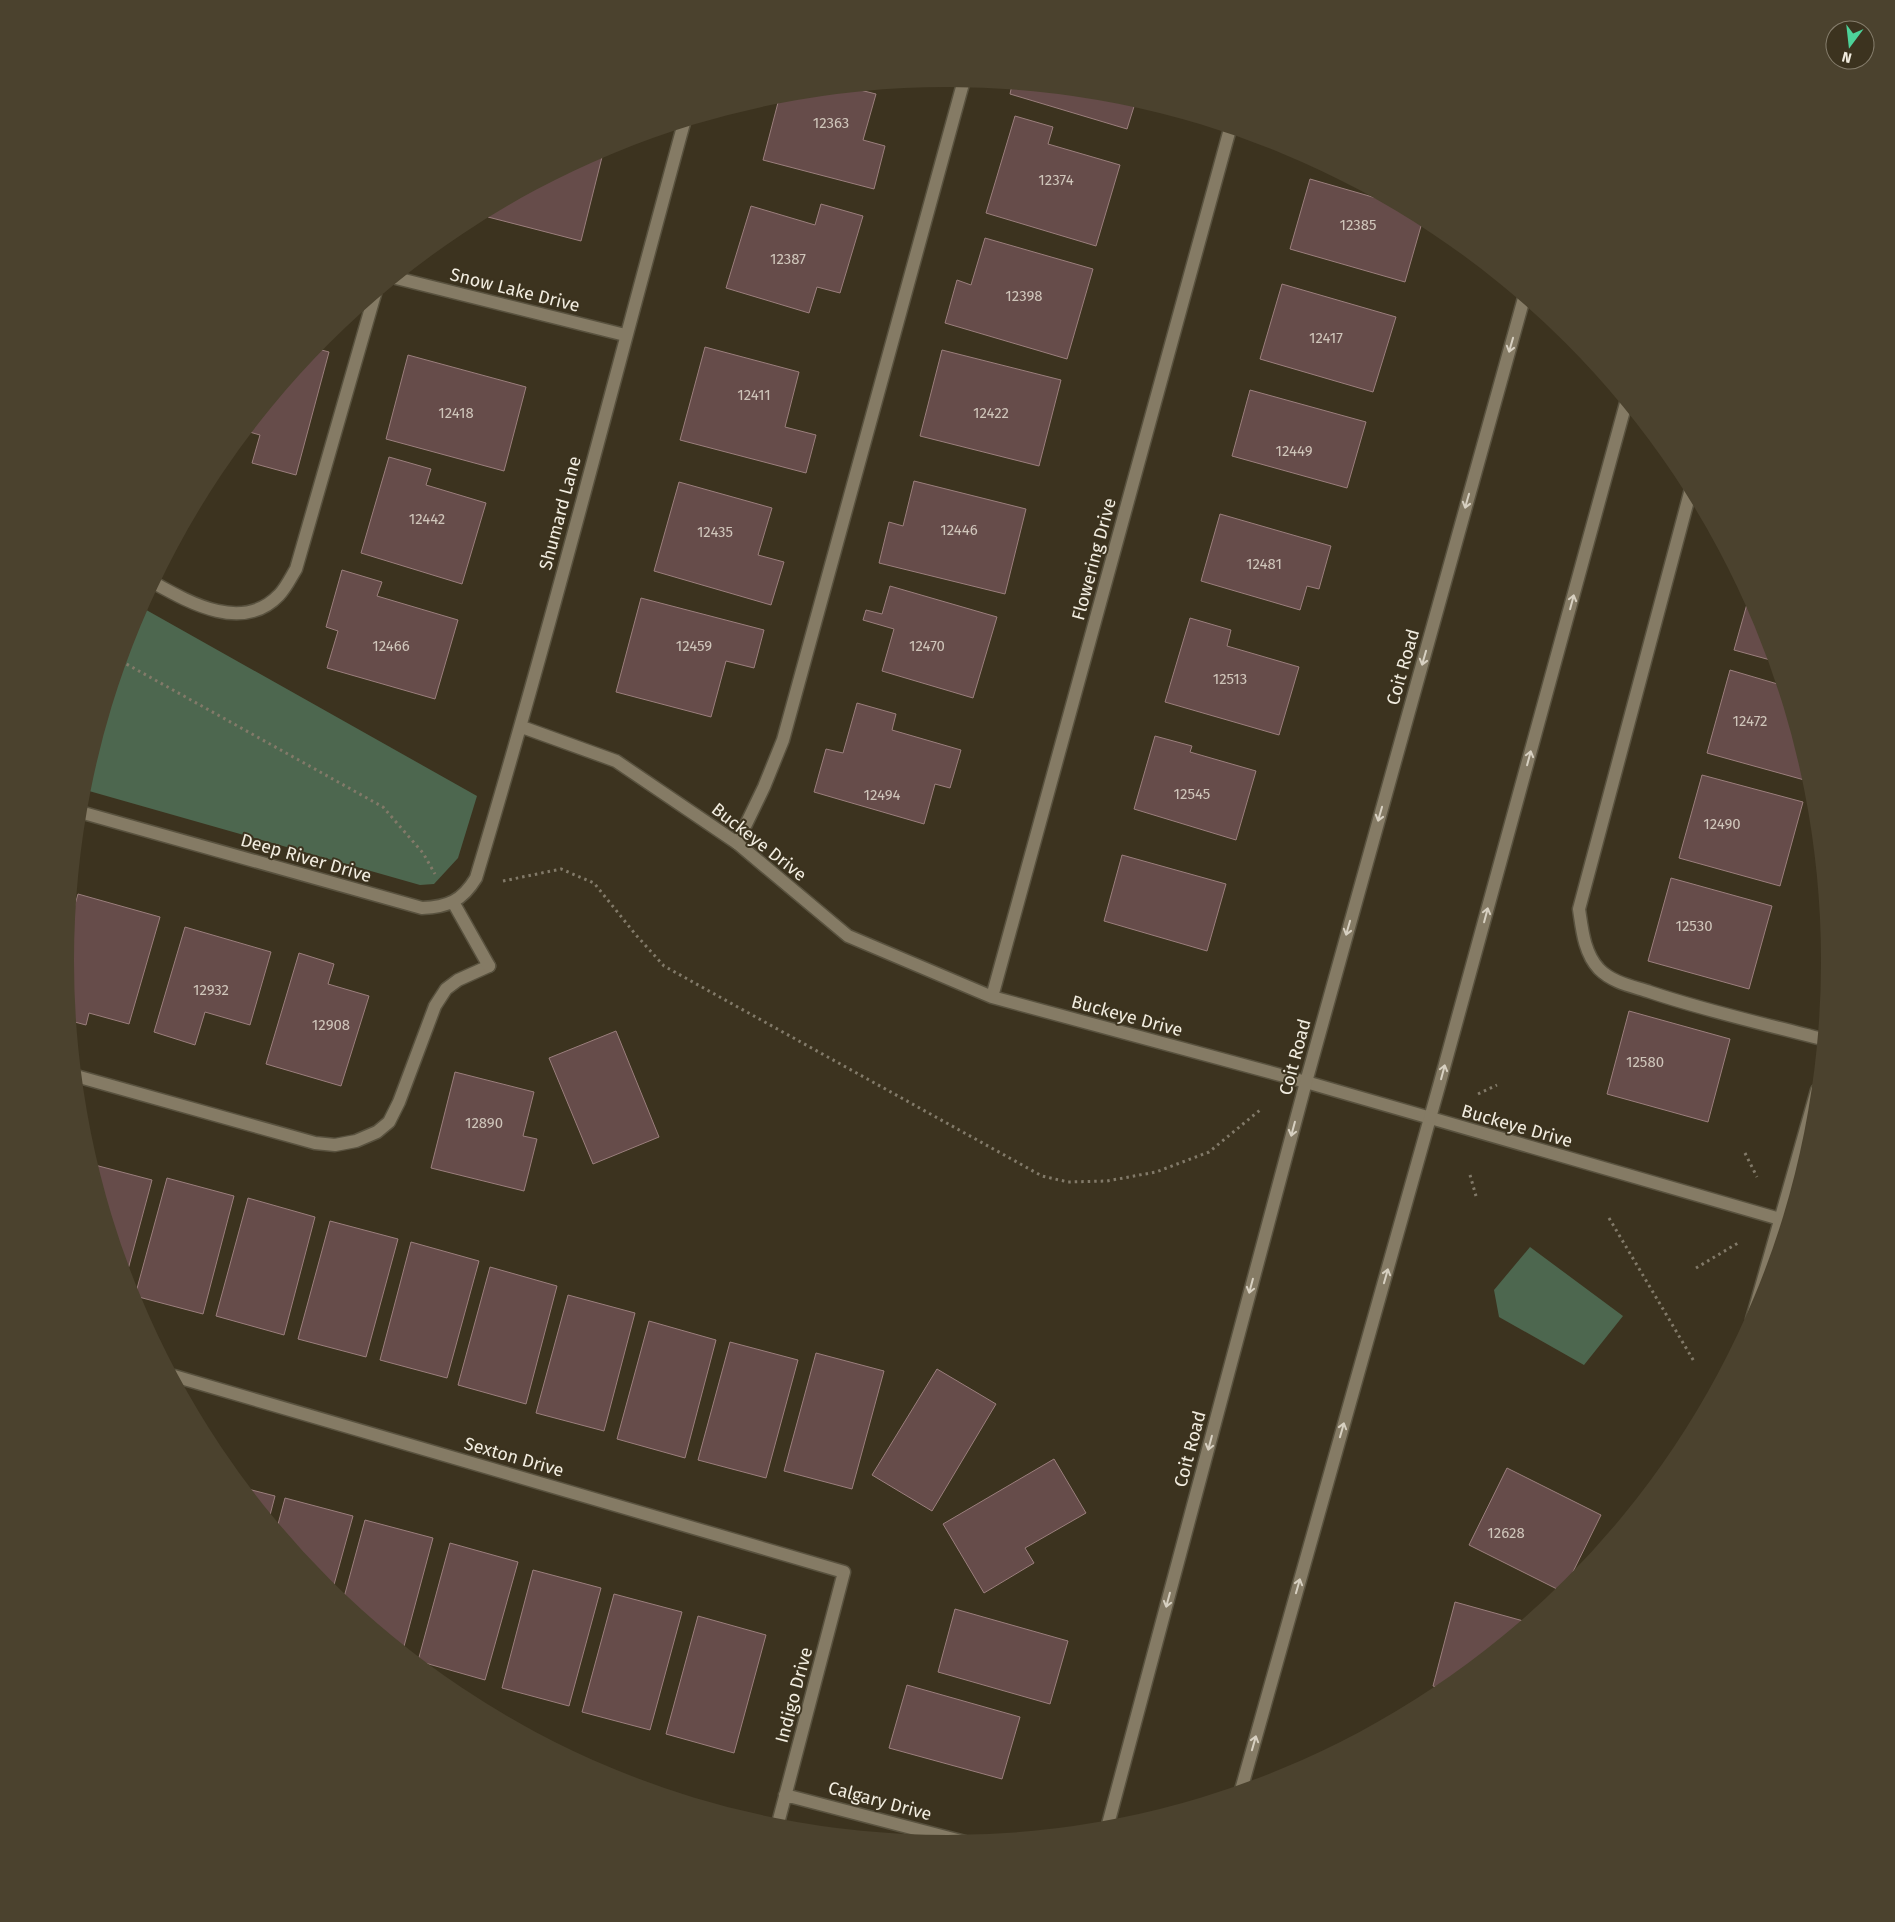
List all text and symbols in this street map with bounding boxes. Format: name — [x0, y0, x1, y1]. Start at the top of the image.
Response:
north arrow — [1825, 20, 1875, 70]
text: N — [1840, 48, 1853, 66]
house number: 12363 — [813, 114, 849, 132]
house number: 12374 — [1038, 171, 1074, 189]
house number: 12385 — [1339, 216, 1377, 234]
house number: 12387 — [770, 250, 806, 268]
street label: Snow Lake Drive — [448, 263, 582, 317]
house number: 12398 — [1005, 287, 1043, 305]
house number: 12417 — [1309, 329, 1343, 347]
one-way arrow — [1505, 336, 1515, 352]
house number: 12411 — [737, 386, 771, 404]
house number: 12418 — [438, 404, 474, 422]
house number: 12422 — [973, 404, 1009, 422]
house number: 12449 — [1275, 442, 1313, 460]
street label: Shumard Lane — [534, 454, 586, 572]
one-way arrow — [1462, 493, 1472, 509]
street label: Flowering Drive — [1067, 495, 1121, 623]
house number: 12442 — [409, 510, 445, 528]
house number: 12446 — [940, 521, 978, 539]
house number: 12435 — [697, 523, 733, 541]
house number: 12481 — [1246, 555, 1282, 573]
one-way arrow — [1567, 594, 1577, 610]
street label: Coit Road — [1382, 626, 1424, 708]
house number: 12466 — [372, 637, 410, 655]
house number: 12459 — [676, 637, 712, 655]
house number: 12470 — [909, 637, 945, 655]
one-way arrow — [1418, 650, 1428, 666]
house number: 12513 — [1213, 670, 1247, 688]
house number: 12472 — [1733, 712, 1768, 730]
one-way arrow — [1524, 751, 1534, 767]
house number: 12545 — [1174, 785, 1210, 803]
house number: 12494 — [864, 786, 900, 804]
street label: Buckeye Drive — [707, 798, 811, 886]
one-way arrow — [1375, 806, 1384, 822]
house number: 12490 — [1703, 815, 1741, 833]
street label: Deep River Drive — [238, 829, 374, 887]
one-way arrow — [1482, 907, 1491, 923]
house number: 12530 — [1675, 917, 1713, 935]
one-way arrow — [1343, 920, 1353, 936]
house number: 12932 — [193, 981, 229, 999]
street label: Buckeye Drive — [1069, 991, 1185, 1041]
house number: 12908 — [312, 1016, 350, 1034]
street label: Coit Road — [1274, 1016, 1316, 1098]
house number: 12580 — [1626, 1053, 1664, 1071]
one-way arrow — [1439, 1064, 1448, 1080]
street label: Buckeye Drive — [1459, 1100, 1575, 1152]
house number: 12890 — [465, 1114, 503, 1132]
one-way arrow — [1288, 1121, 1298, 1137]
one-way arrow — [1381, 1268, 1391, 1284]
one-way arrow — [1246, 1278, 1256, 1294]
street label: Coit Road — [1169, 1408, 1211, 1490]
one-way arrow — [1338, 1422, 1348, 1438]
street label: Sexton Drive — [462, 1432, 566, 1482]
one-way arrow — [1204, 1435, 1214, 1451]
house number: 12628 — [1487, 1524, 1525, 1542]
one-way arrow — [1294, 1579, 1304, 1595]
one-way arrow — [1162, 1592, 1172, 1608]
street label: Indigo Drive — [771, 1645, 817, 1745]
one-way arrow — [1250, 1735, 1259, 1751]
street label: Calgary Drive — [826, 1777, 934, 1825]

